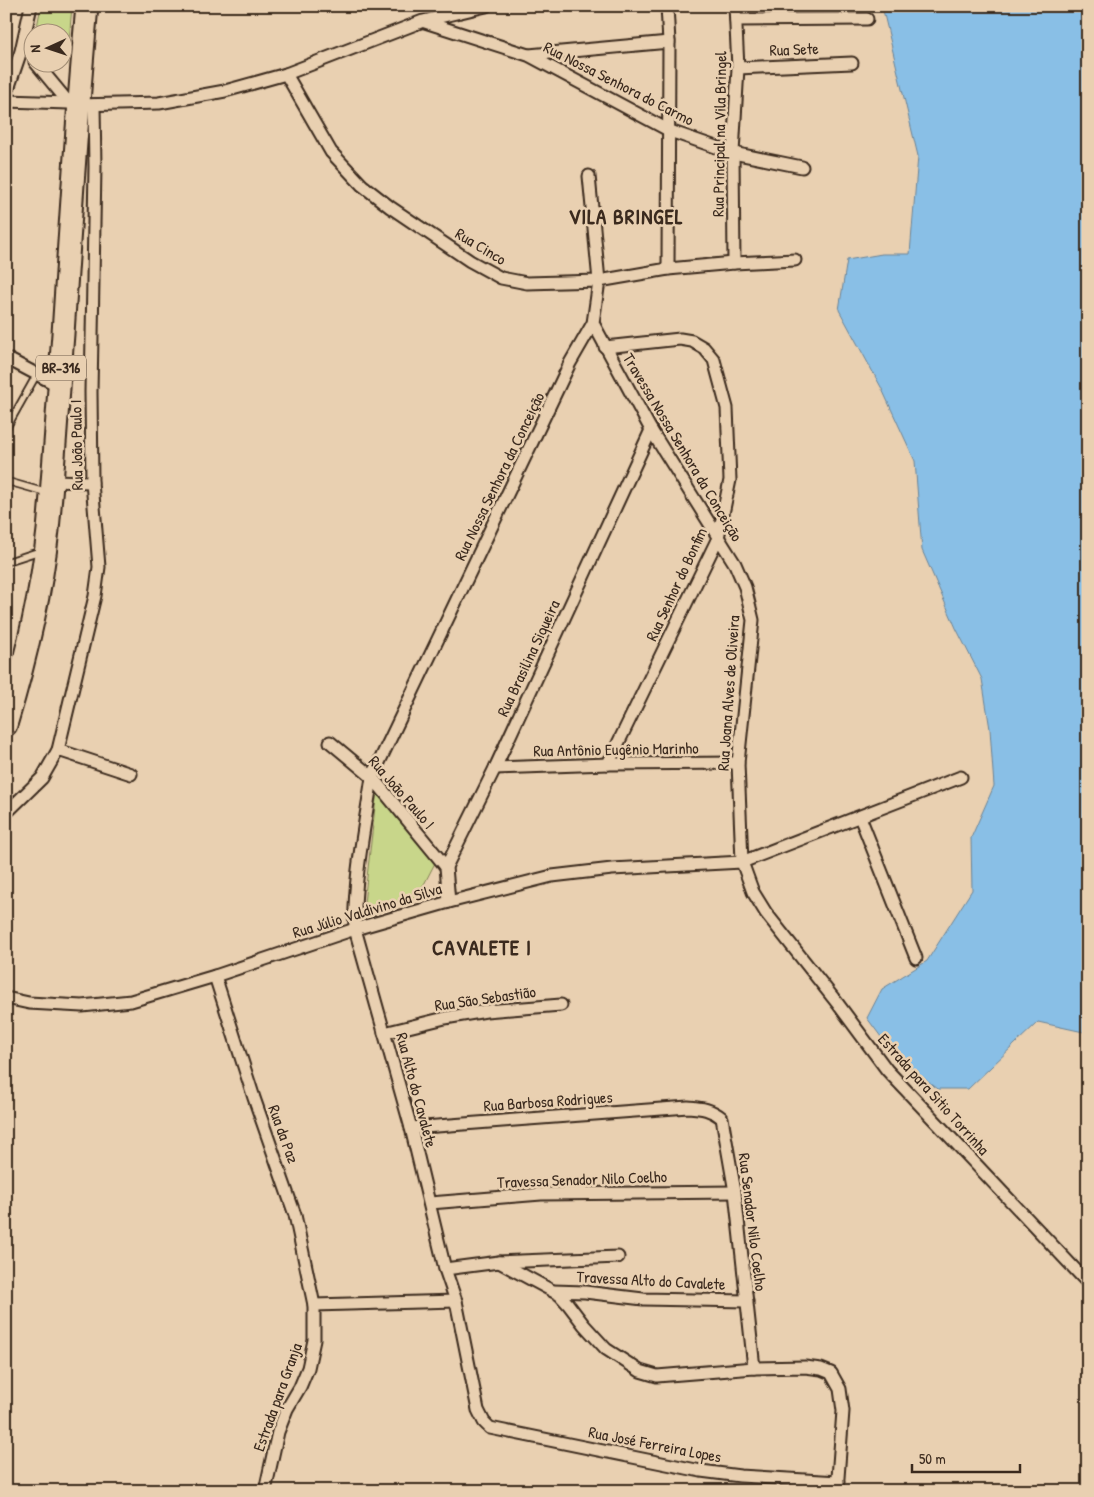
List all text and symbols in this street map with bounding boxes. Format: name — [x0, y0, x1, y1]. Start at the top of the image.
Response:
north arrow — [22, 22, 72, 72]
street label: Rua Nossa Senhora do Carmo — [540, 36, 698, 131]
street label: Rua Sete — [769, 37, 820, 61]
text: N — [25, 44, 44, 53]
street label: Rua Principal na Vila Bringel — [707, 50, 731, 217]
district label: VILA BRINGEL — [568, 202, 684, 231]
street label: Rua Cinco — [451, 222, 511, 270]
street label: Travessa Nossa Senhora da Conceição — [618, 349, 748, 546]
road number: BR-316 — [36, 356, 86, 380]
street label: Rua Nossa Senhora da Conceição — [449, 388, 550, 564]
street label: Rua João Paulo I — [64, 399, 88, 491]
street label: Rua Senhor do Bonfim — [640, 524, 712, 644]
street label: Rua Brasilina Siqueira — [491, 596, 565, 720]
street label: Rua Joana Alves de Oliveira — [712, 614, 744, 772]
street label: Rua Antônio Eugênio Marinho — [533, 737, 699, 761]
street label: Rua João Paulo I — [364, 750, 440, 834]
street label: Rua Júlio Valdivino da Silva — [290, 877, 444, 943]
district label: CAVALETE I — [432, 933, 532, 962]
street label: Rua São Sebastião — [433, 980, 538, 1016]
street label: Estrada para Sitio Torrinha — [873, 1028, 995, 1160]
street label: Rua Alto do Cavalete — [391, 1030, 443, 1150]
street label: Rua Barbosa Rodrigues — [483, 1086, 613, 1116]
street label: Rua da Paz — [263, 1102, 305, 1166]
street label: Rua Senador Nilo Coelho — [734, 1152, 772, 1293]
street label: Travessa Senador Nilo Coelho — [497, 1165, 668, 1193]
street label: Travessa Alto do Cavalete — [576, 1265, 727, 1295]
street label: Estrada para Granja — [247, 1340, 307, 1454]
street label: Rua José Ferreira Lopes — [587, 1420, 723, 1468]
scale bar — [912, 1442, 1019, 1474]
text: 50 m — [919, 1448, 946, 1469]

